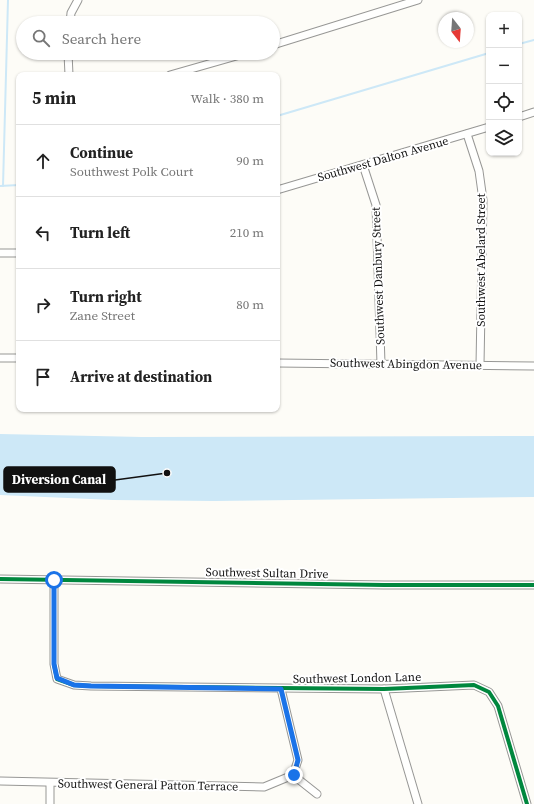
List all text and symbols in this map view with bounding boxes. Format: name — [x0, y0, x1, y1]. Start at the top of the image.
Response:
north arrow — [438, 12, 474, 48]
map controls — [486, 12, 522, 156]
button: + — [486, 12, 522, 48]
search box — [16, 16, 280, 60]
icon: search — [30, 27, 52, 49]
text: Search here — [62, 28, 141, 49]
button: − — [486, 48, 522, 84]
button: locate — [486, 84, 522, 120]
text: 5 min — [32, 86, 76, 110]
text: Walk · 380 m — [191, 90, 264, 107]
button: layers — [486, 120, 522, 156]
street label: Southwest Dalton Avenue — [316, 133, 450, 185]
text: Continue — [70, 142, 133, 163]
icon: ahead — [32, 150, 54, 172]
text: 90 m — [236, 152, 264, 169]
text: Southwest Polk Court — [70, 163, 193, 180]
street label: Southwest Abelard Street — [473, 193, 489, 327]
street label: Southwest Danbury Street — [368, 207, 388, 345]
icon: left — [32, 222, 54, 244]
text: Turn left — [70, 222, 130, 243]
text: 210 m — [230, 224, 264, 241]
text: Turn right — [70, 286, 142, 307]
icon: right — [32, 294, 54, 316]
text: 80 m — [236, 296, 264, 313]
text: Zane Street — [70, 307, 135, 324]
street label: Southwest Abingdon Avenue — [330, 355, 482, 373]
icon: arrive — [32, 366, 54, 388]
text: Arrive at destination — [70, 366, 212, 387]
callout: Diversion Canal — [4, 467, 115, 492]
text: Diversion Canal — [12, 471, 106, 488]
street label: Southwest Sultan Drive — [205, 564, 329, 582]
route start — [45, 571, 63, 589]
street label: Southwest London Lane — [293, 669, 421, 687]
route end — [285, 766, 303, 784]
street label: Southwest General Patton Terrace — [58, 775, 238, 795]

